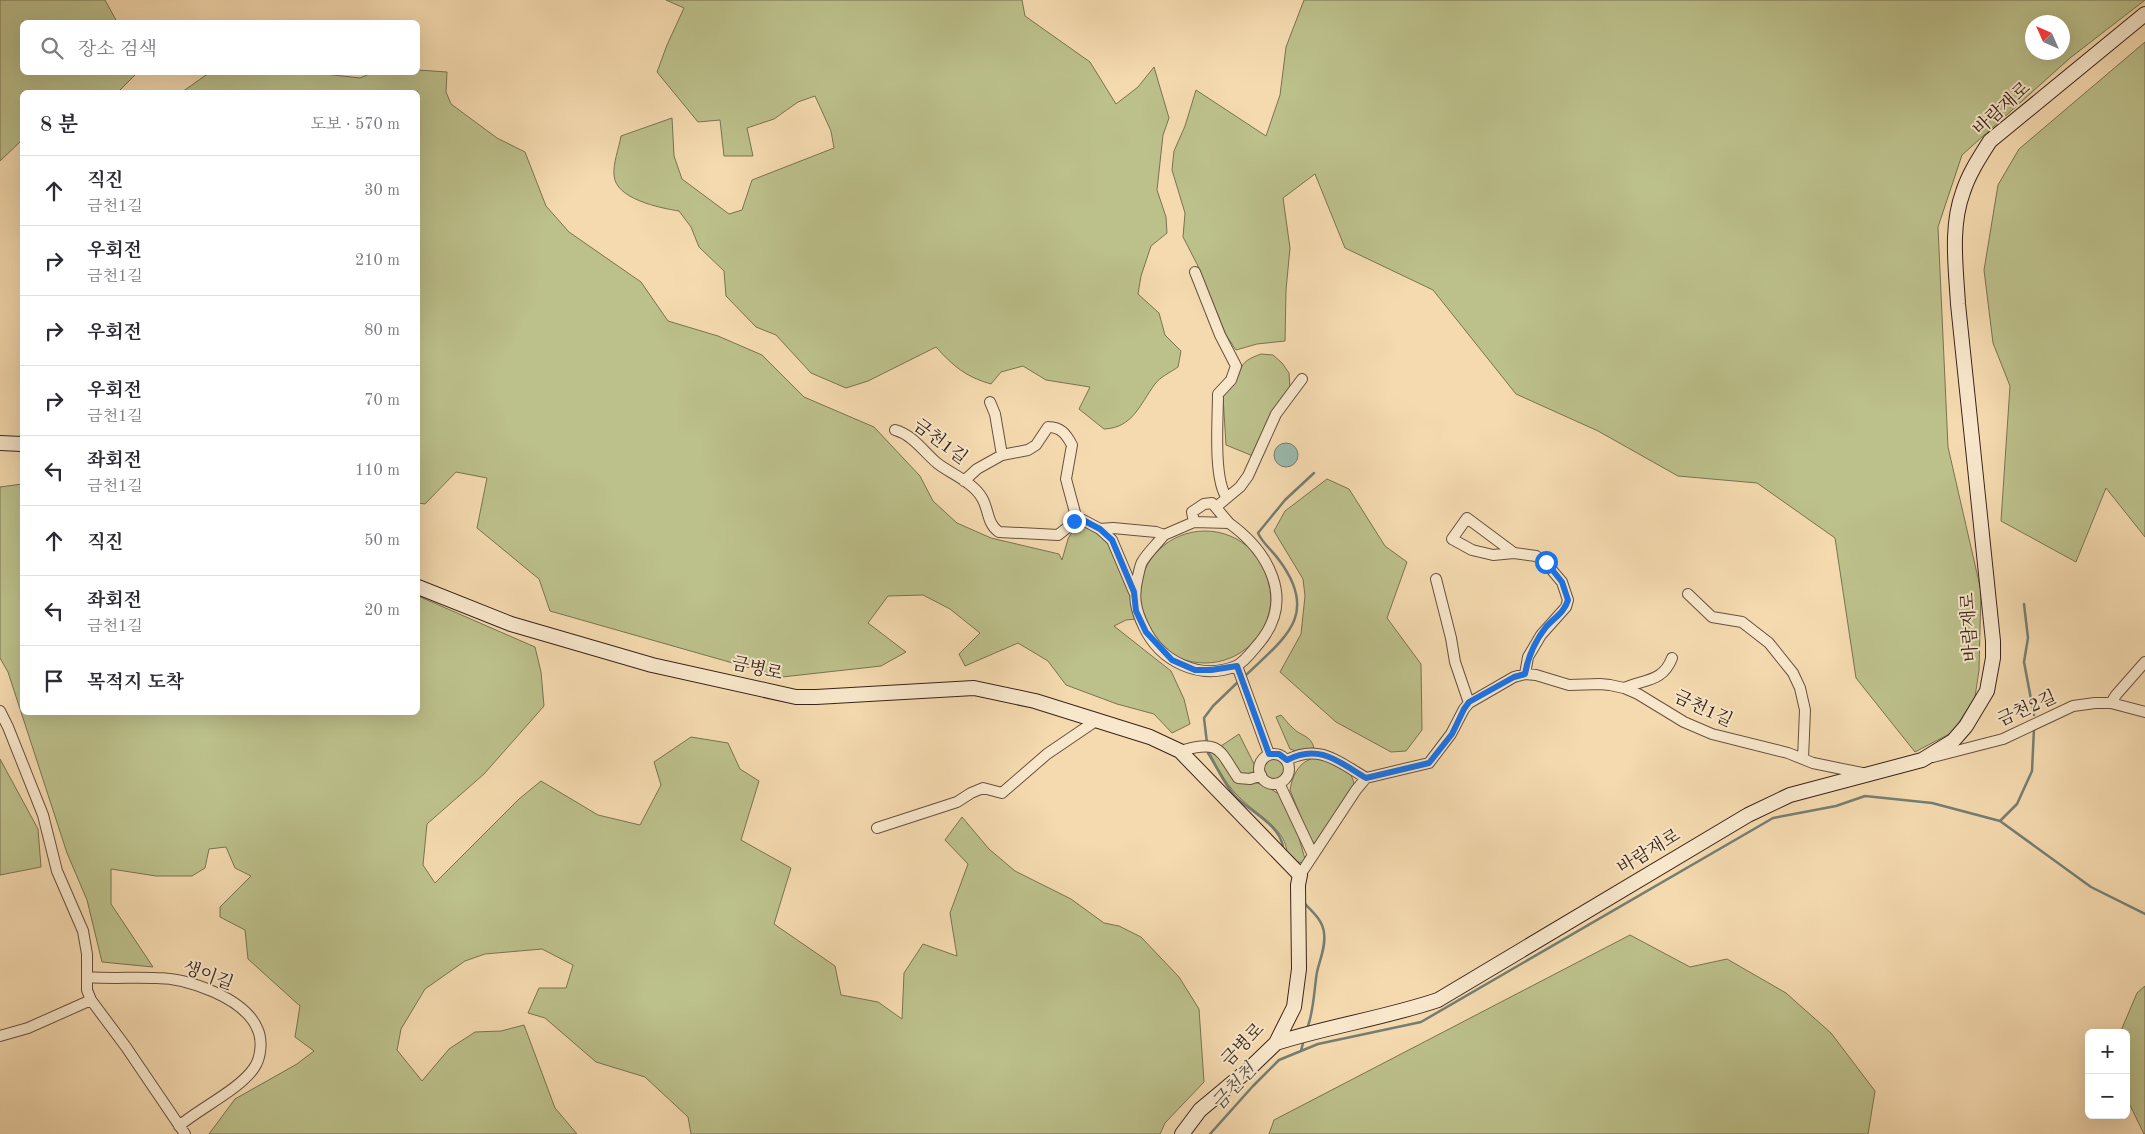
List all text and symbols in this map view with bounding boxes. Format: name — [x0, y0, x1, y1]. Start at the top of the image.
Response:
north arrow — [2025, 15, 2070, 60]
search box — [20, 20, 420, 75]
icon: search — [38, 34, 66, 62]
text: 장소 검색 — [78, 41, 157, 60]
street label: 바람재로 — [1969, 78, 2034, 139]
text: 8 분 — [40, 115, 78, 136]
text: 도보 · 570 m — [311, 117, 400, 133]
text: 직진 — [87, 172, 124, 191]
icon: ahead — [40, 177, 68, 205]
text: 30 m — [364, 183, 400, 199]
text: 금천1길 — [87, 199, 143, 215]
text: 우회전 — [87, 242, 142, 261]
icon: right — [40, 247, 68, 275]
text: 210 m — [355, 253, 400, 269]
text: 금천1길 — [87, 269, 143, 285]
icon: right — [40, 317, 68, 345]
text: 80 m — [364, 323, 400, 339]
text: 우회전 — [87, 324, 142, 343]
text: 우회전 — [87, 382, 142, 401]
icon: right — [40, 387, 68, 415]
text: 70 m — [364, 393, 400, 409]
text: 금천1길 — [87, 409, 143, 425]
street label: 금천1길 — [910, 415, 971, 468]
text: 좌회전 — [87, 452, 142, 471]
icon: left — [40, 457, 68, 485]
text: 110 m — [355, 463, 400, 479]
text: 금천1길 — [87, 479, 143, 495]
route end — [1063, 510, 1086, 533]
icon: ahead — [40, 527, 68, 555]
text: 50 m — [364, 533, 400, 549]
text: 직진 — [87, 534, 124, 553]
route start — [1535, 551, 1558, 574]
text: 좌회전 — [87, 592, 142, 611]
street label: 바람재로 — [1958, 592, 1981, 662]
icon: left — [40, 597, 68, 625]
text: 20 m — [364, 603, 400, 619]
text: 금천1길 — [87, 619, 143, 635]
street label: 금병로 — [730, 653, 785, 684]
icon: arrive — [40, 667, 68, 695]
text: 목적지 도착 — [87, 674, 184, 693]
street label: 금천1길 — [1671, 687, 1736, 730]
street label: 금천2길 — [1994, 687, 2059, 730]
street label: 바람재로 — [1614, 826, 1683, 878]
street label: 생이길 — [180, 958, 236, 993]
street label: 금병로 — [1218, 1019, 1268, 1070]
map controls — [2085, 1029, 2130, 1119]
button: + — [2085, 1029, 2130, 1074]
water label: 금천천 — [1207, 1058, 1262, 1115]
button: − — [2085, 1074, 2130, 1119]

